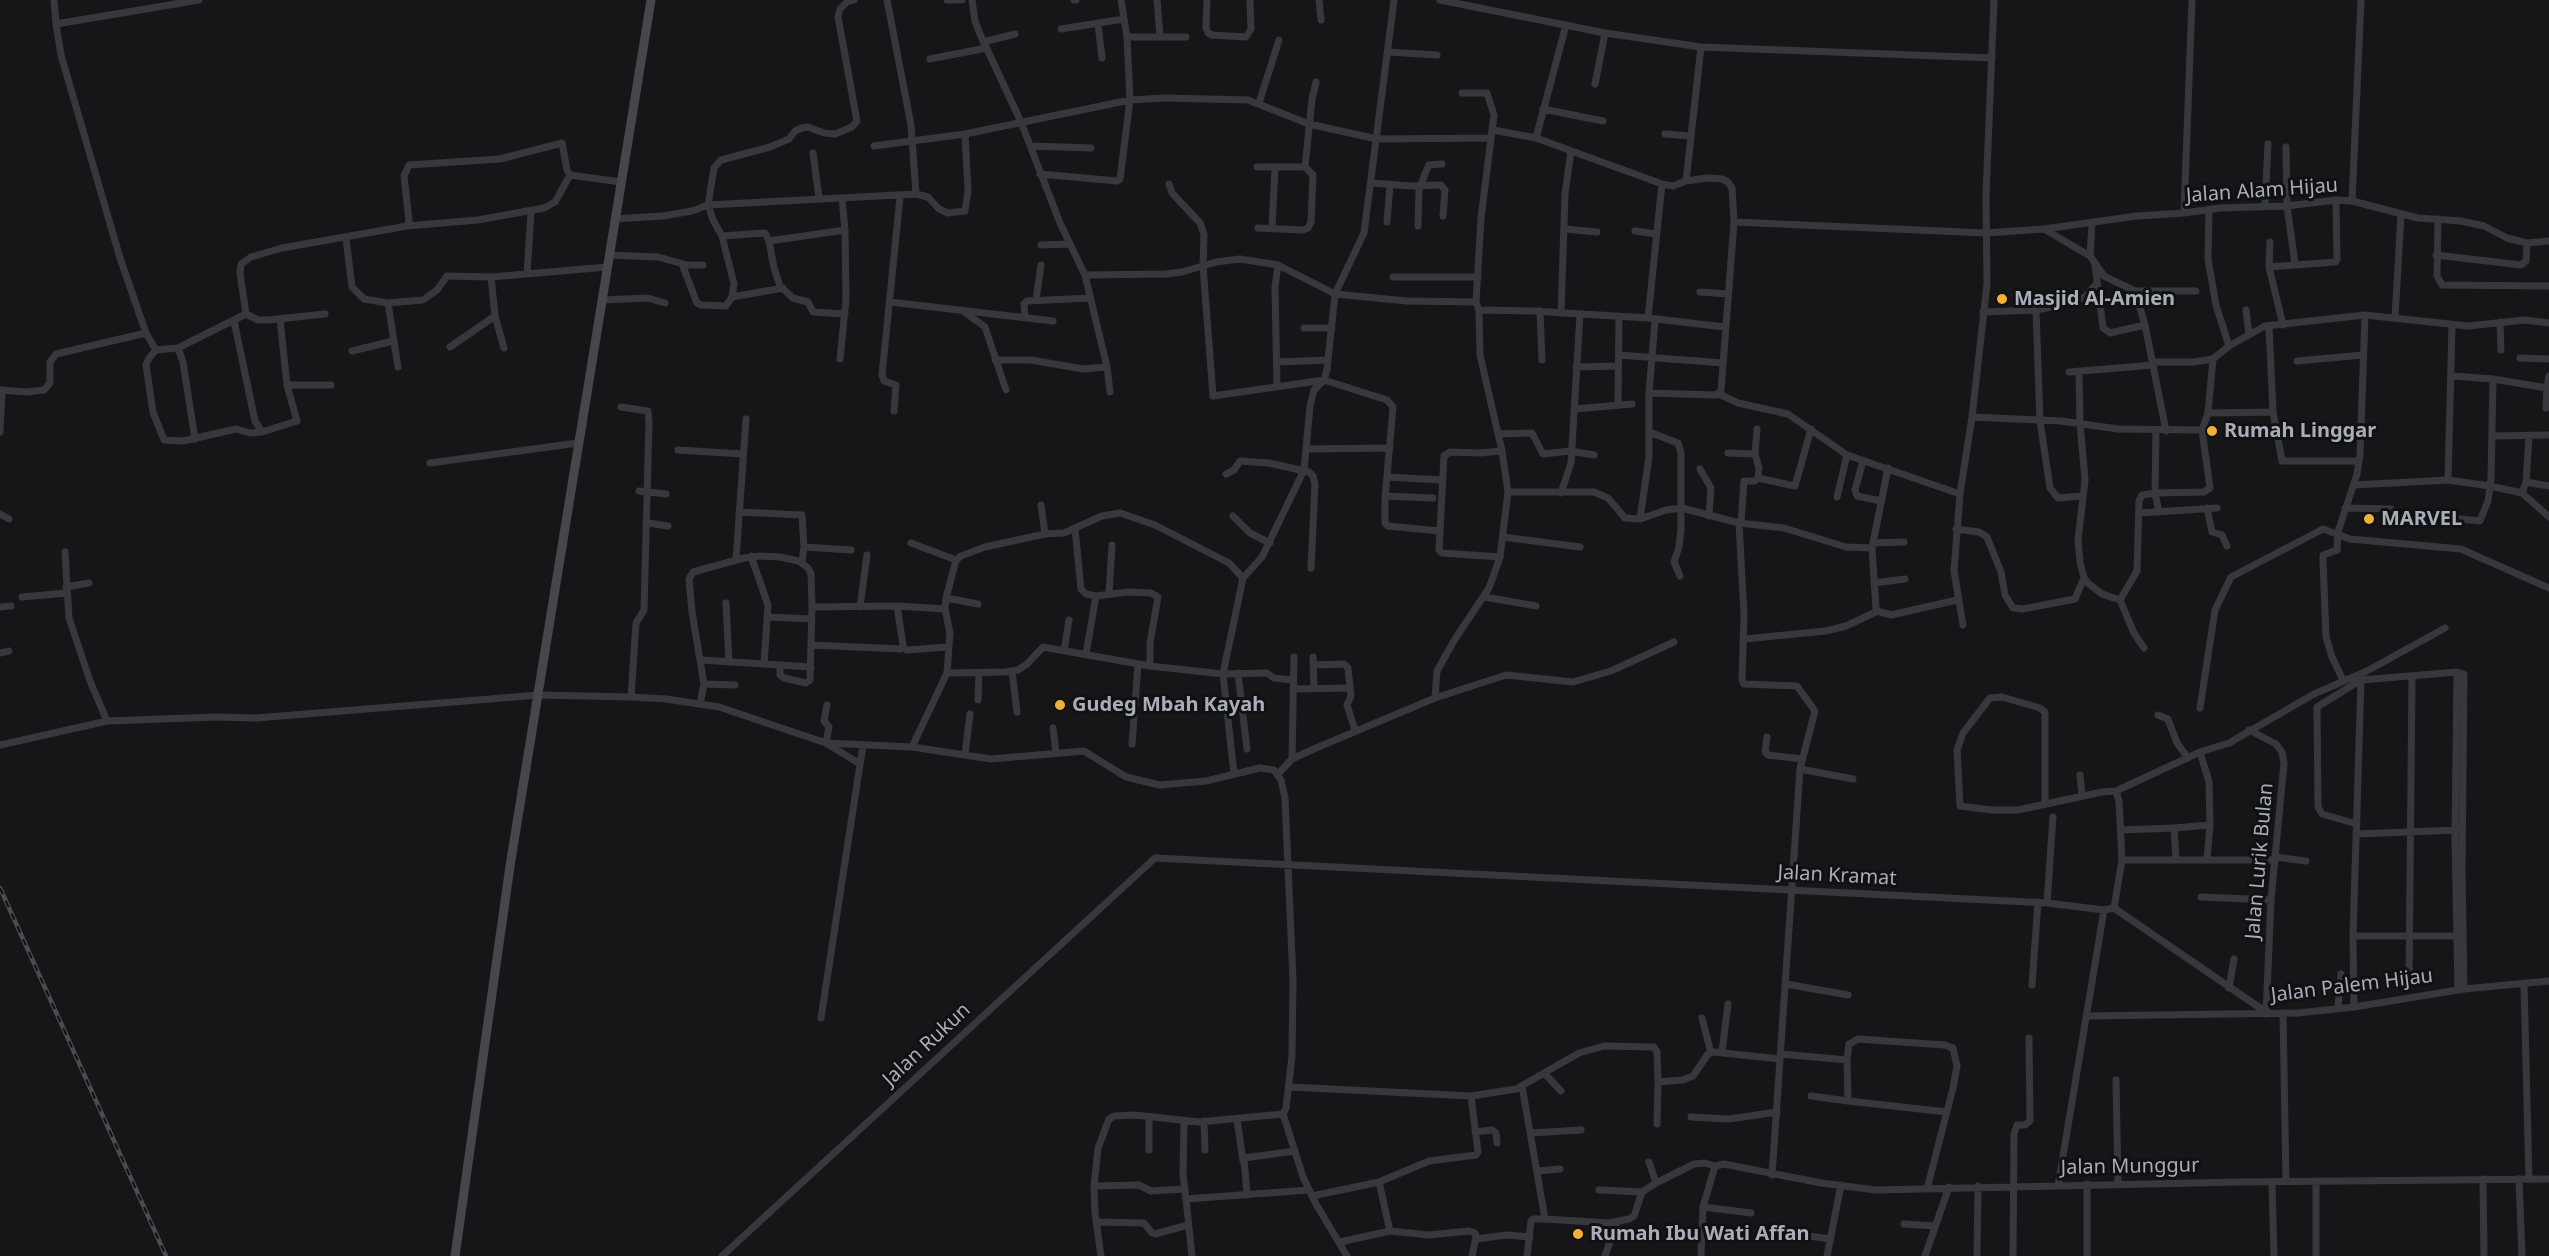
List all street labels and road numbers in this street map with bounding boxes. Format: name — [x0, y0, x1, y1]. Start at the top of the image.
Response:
street label: Jalan Alam Hijau — [2185, 174, 2339, 208]
street label: Jalan Lurik Bulan — [2241, 782, 2279, 940]
street label: Jalan Kramat — [1777, 861, 1897, 891]
street label: Jalan Palem Hijau — [2270, 964, 2434, 1008]
street label: Jalan Rukun — [878, 998, 976, 1092]
street label: Jalan Munggur — [2060, 1154, 2200, 1180]

